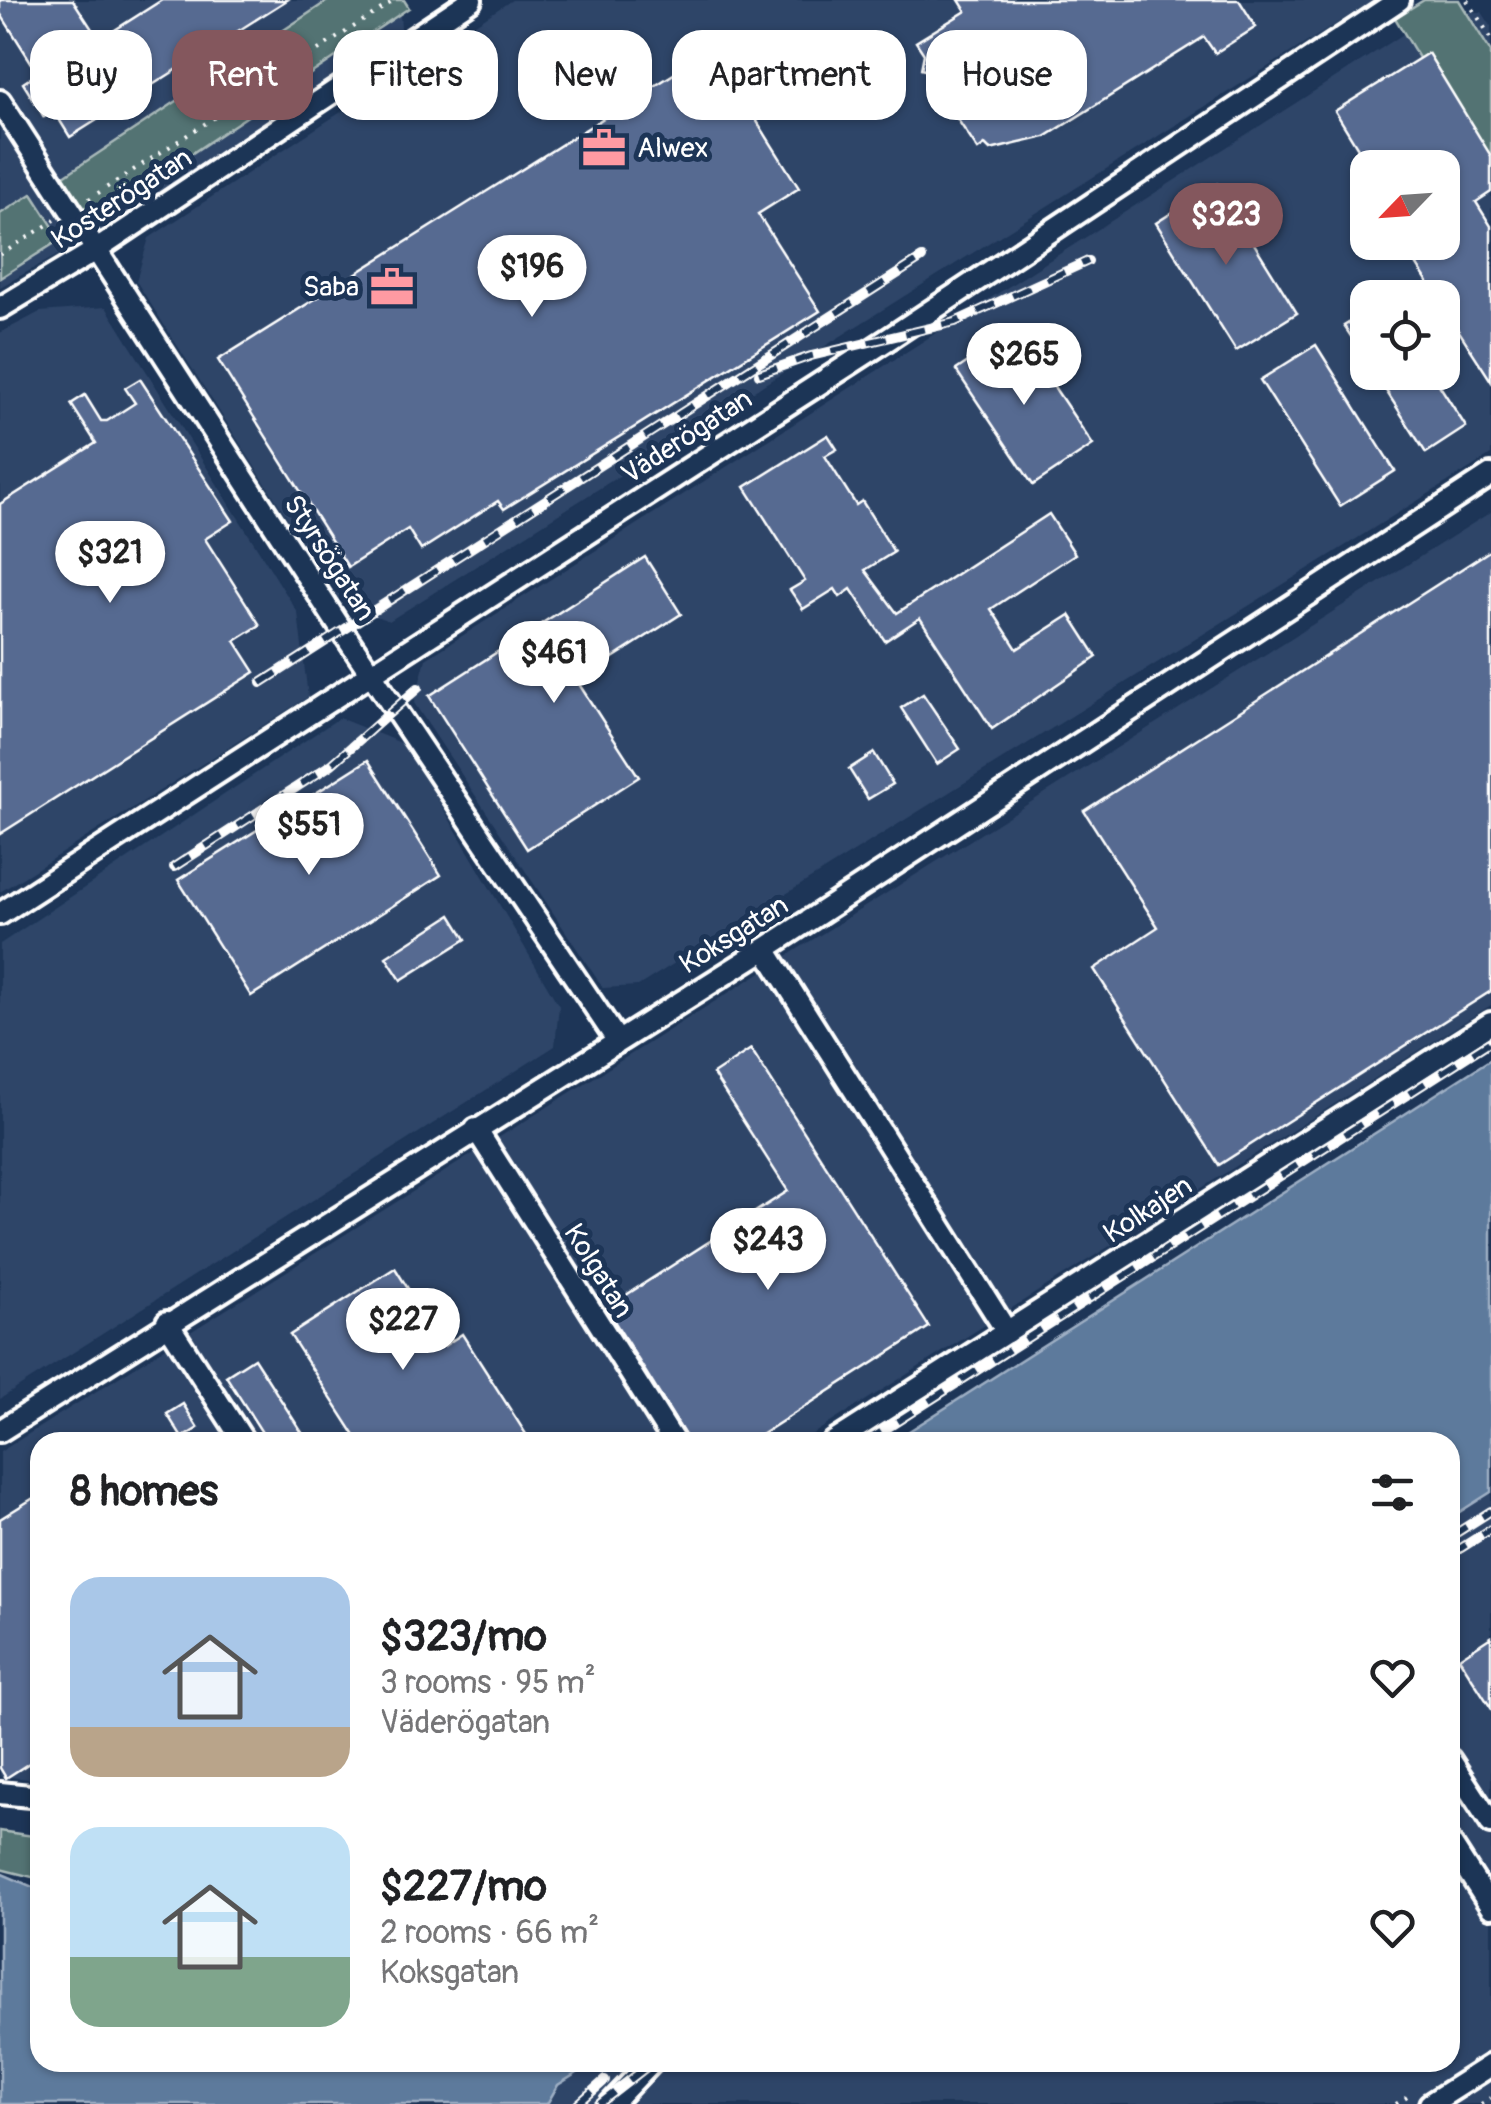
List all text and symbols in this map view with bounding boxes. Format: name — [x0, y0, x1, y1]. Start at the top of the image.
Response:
chip: Buy — [30, 30, 152, 120]
chip: Rent — [172, 30, 313, 120]
chip: Filters — [333, 30, 498, 120]
chip: New — [518, 30, 652, 120]
chip: Apartment — [672, 30, 906, 120]
chip: House — [926, 30, 1087, 120]
office icon: Alwex — [580, 124, 628, 172]
place label: Alwex — [637, 131, 709, 166]
street label: Kosterögatan — [45, 141, 199, 257]
north arrow — [1350, 150, 1460, 260]
map controls — [1350, 150, 1460, 390]
pin: $323 — [1167, 183, 1285, 268]
text: $323 — [1191, 195, 1261, 235]
pin: $196 — [473, 235, 591, 320]
text: $196 — [500, 247, 564, 287]
office icon: Saba — [368, 263, 416, 311]
place label: Saba — [303, 270, 359, 305]
button: locate — [1350, 280, 1460, 390]
pin: $265 — [965, 323, 1083, 408]
text: $265 — [988, 335, 1060, 375]
street label: Väderögatan — [615, 382, 759, 492]
street label: Styrsögatan — [275, 489, 383, 627]
pin: $321 — [51, 521, 169, 606]
text: $321 — [77, 533, 143, 573]
pin: $461 — [495, 621, 613, 706]
text: $461 — [520, 633, 588, 673]
pin: $551 — [250, 793, 368, 878]
text: $551 — [277, 805, 341, 845]
street label: Koksgatan — [673, 888, 795, 982]
street label: Kolkajen — [1097, 1168, 1199, 1252]
pin: $243 — [709, 1208, 827, 1293]
street label: Kolgatan — [556, 1218, 640, 1324]
text: $243 — [732, 1220, 804, 1260]
pin: $227 — [344, 1288, 462, 1373]
text: $227 — [368, 1300, 438, 1340]
icon: filters — [1365, 1465, 1420, 1520]
text: 8 homes — [70, 1466, 218, 1518]
text: $323/mo — [380, 1611, 547, 1663]
icon: home — [150, 1617, 270, 1737]
icon: heart — [1365, 1650, 1420, 1705]
text: 3 rooms · 95 m² — [380, 1663, 596, 1703]
text: Väderögatan — [380, 1703, 550, 1743]
text: $227/mo — [380, 1861, 547, 1913]
icon: home — [150, 1867, 270, 1987]
icon: heart — [1365, 1900, 1420, 1955]
text: 2 rooms · 66 m² — [380, 1913, 599, 1953]
text: Koksgatan — [380, 1953, 519, 1993]

